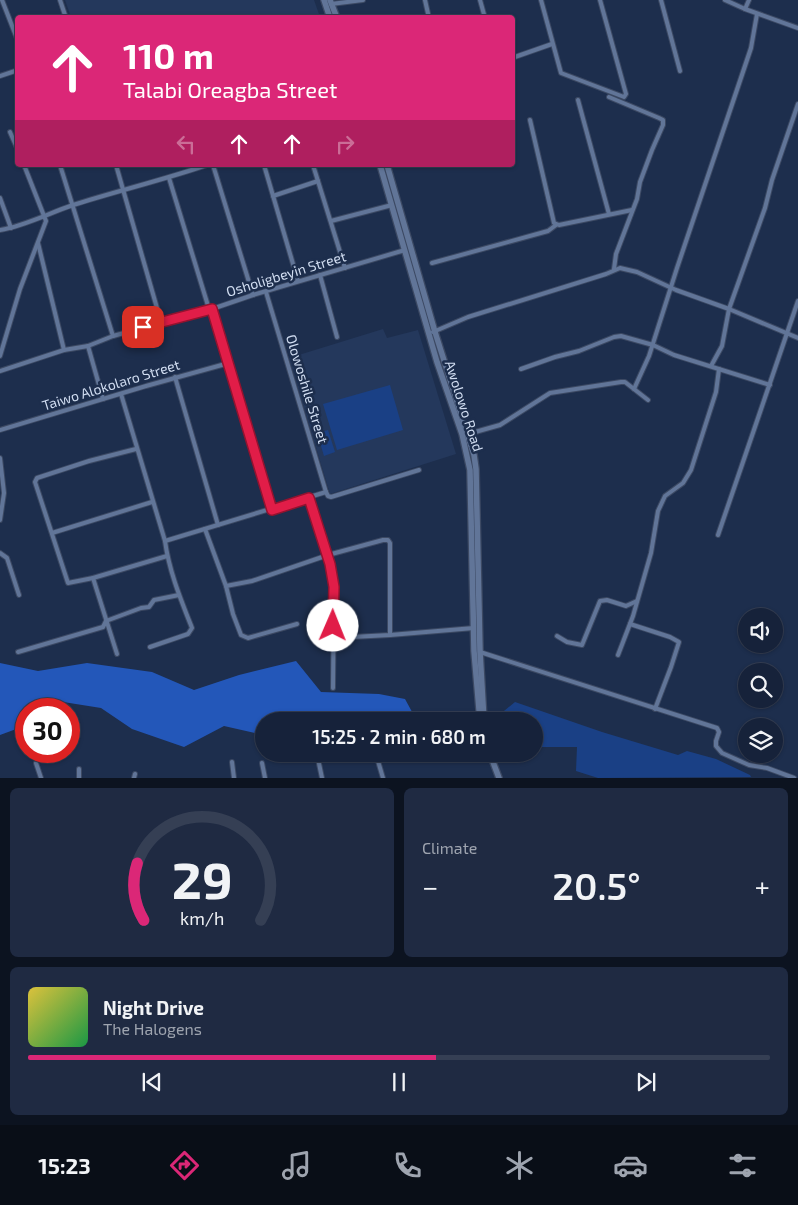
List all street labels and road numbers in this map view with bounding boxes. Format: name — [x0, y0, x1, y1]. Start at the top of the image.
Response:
street label: Osholigbeyin Street — [224, 247, 348, 300]
street label: Olowoshile Street — [283, 332, 332, 446]
street label: Taiwo Alokolaro Street — [40, 355, 182, 414]
street label: Awolowo Road — [442, 358, 487, 454]

